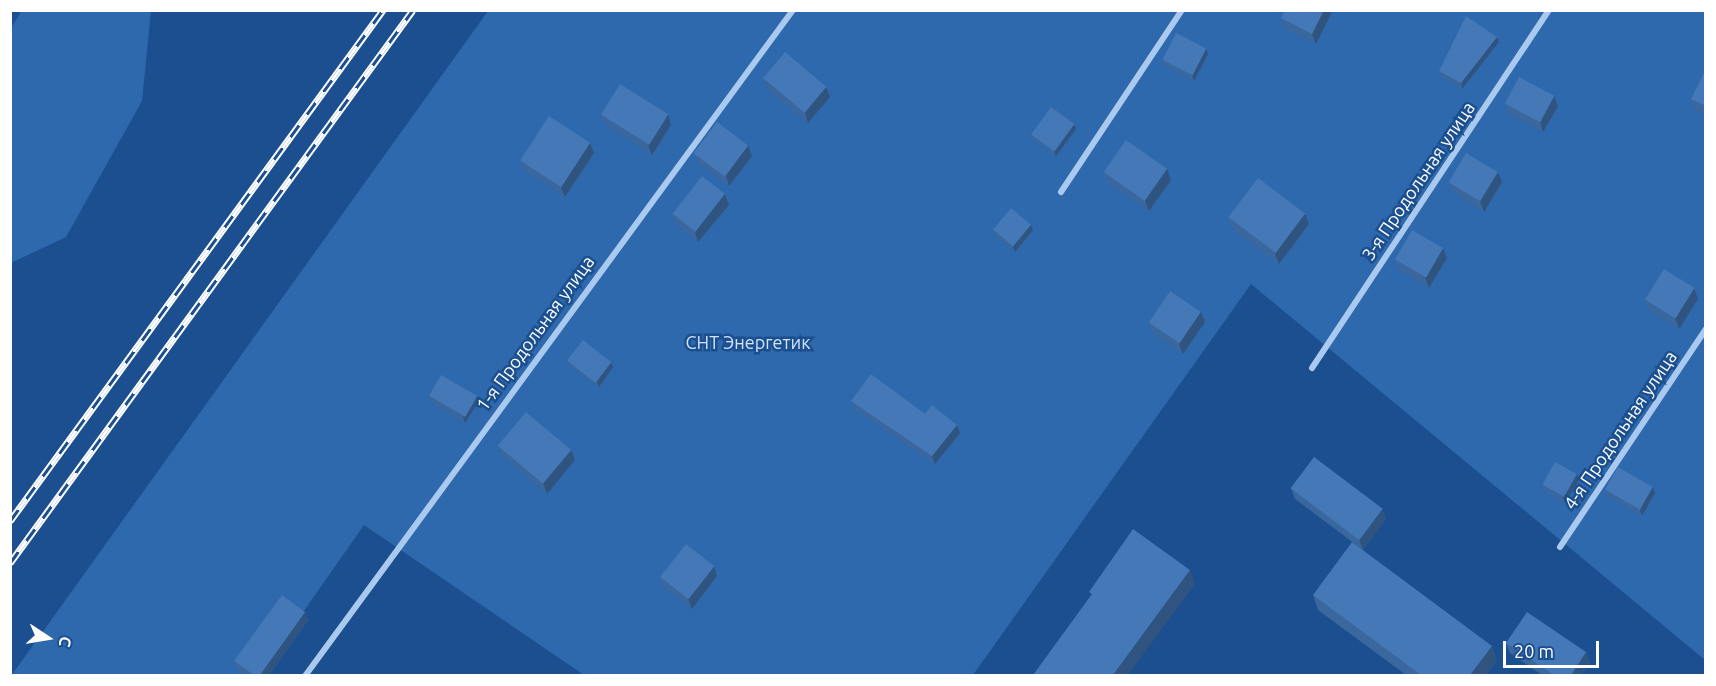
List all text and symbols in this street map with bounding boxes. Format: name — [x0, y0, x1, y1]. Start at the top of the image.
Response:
street label: 3-я Продольная улица — [1357, 98, 1479, 264]
street label: 1-я Продольная улица — [471, 251, 599, 415]
park label: СНТ Энергетик — [686, 331, 810, 353]
street label: 4-я Продольная улица — [1559, 347, 1681, 513]
north arrow — [18, 608, 78, 668]
scale bar — [1506, 629, 1602, 667]
text: С — [56, 635, 75, 649]
text: 20 m — [1514, 641, 1554, 661]

